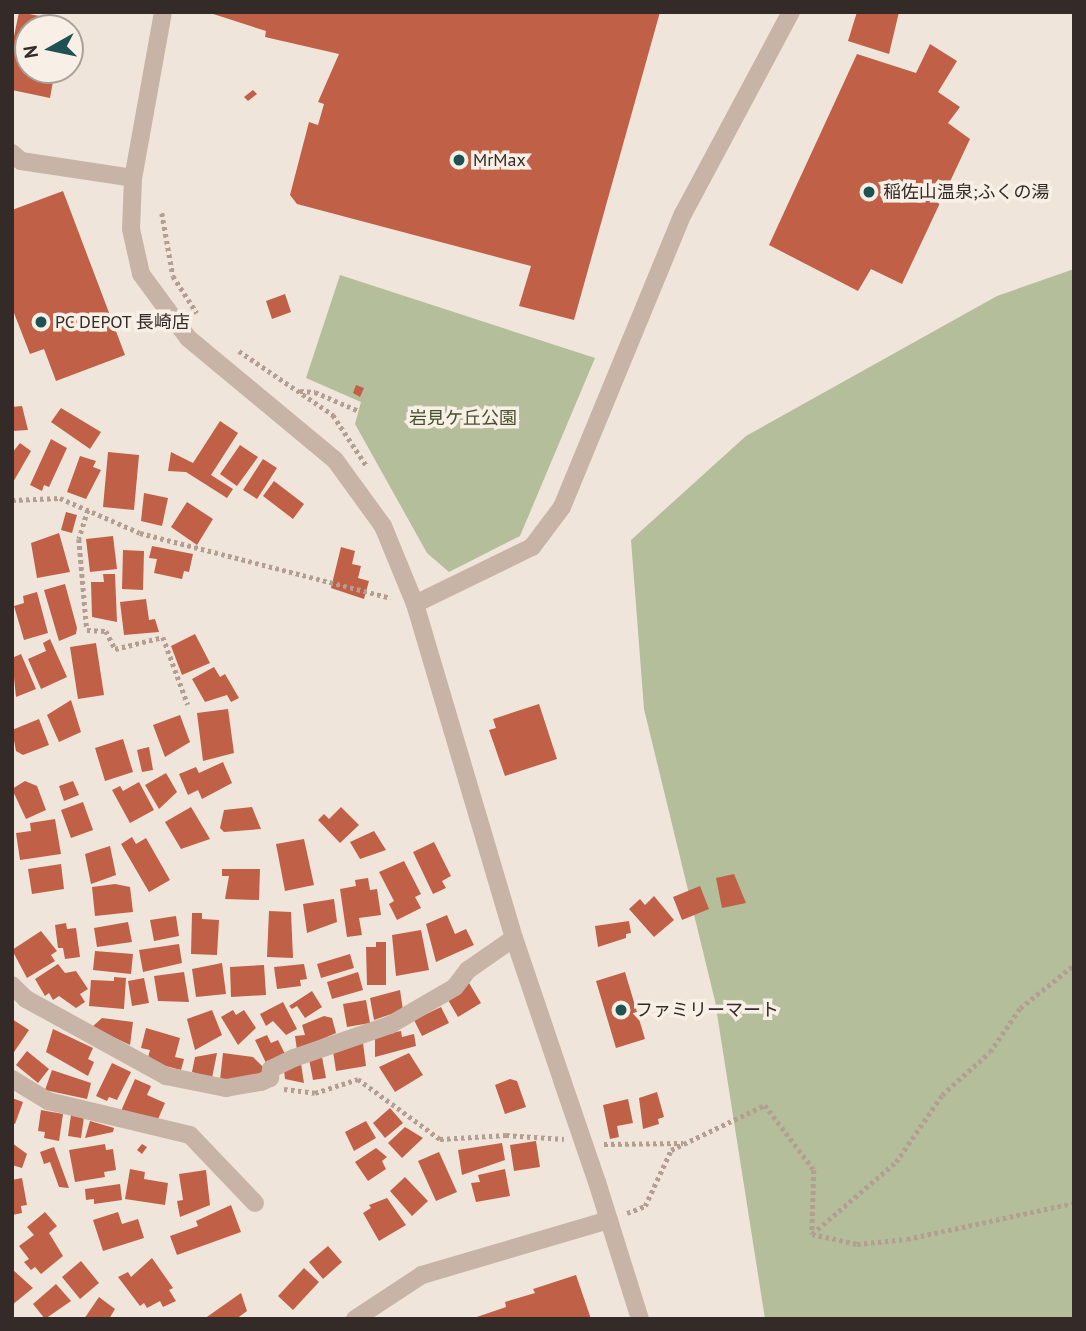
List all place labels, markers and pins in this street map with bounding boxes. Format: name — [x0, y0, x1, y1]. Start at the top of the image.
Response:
place label: MrMax — [473, 149, 526, 171]
marker: MrMax — [451, 152, 467, 168]
place label: 稲佐山温泉;ふくの湯 — [883, 181, 1050, 203]
marker: 稲佐山温泉;ふくの湯 — [861, 184, 877, 200]
place label: PC DEPOT 長崎店 — [55, 311, 191, 333]
marker: PC DEPOT 長崎店 — [33, 314, 49, 330]
place label: ファミリーマート — [635, 999, 779, 1021]
marker: ファミリーマート — [613, 1002, 629, 1018]

